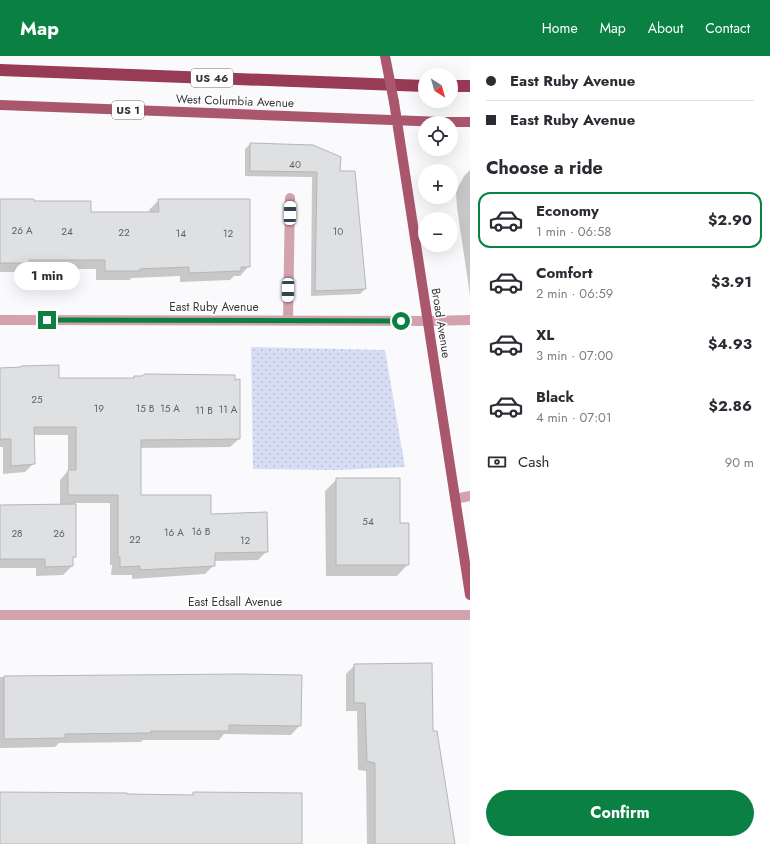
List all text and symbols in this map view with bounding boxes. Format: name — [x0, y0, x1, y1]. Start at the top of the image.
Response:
text: Map — [20, 15, 59, 42]
text: Home — [542, 18, 578, 38]
text: Map — [600, 18, 626, 38]
text: About — [648, 18, 683, 38]
text: Contact — [705, 18, 750, 38]
north arrow — [418, 68, 458, 108]
map controls — [418, 68, 458, 252]
road number: US 46 — [191, 69, 233, 87]
text: East Ruby Avenue — [510, 70, 635, 92]
street label: West Columbia Avenue — [176, 90, 294, 112]
road number: US 1 — [112, 101, 144, 119]
text: East Ruby Avenue — [510, 109, 635, 131]
button: locate — [418, 116, 458, 156]
text: Choose a ride — [486, 155, 603, 181]
house number: 40 — [289, 157, 301, 172]
button: + — [418, 164, 458, 204]
text: Economy — [536, 200, 599, 222]
car — [284, 201, 296, 225]
icon: car — [488, 202, 524, 238]
text: $2.90 — [708, 209, 752, 231]
button: − — [418, 212, 458, 252]
text: 1 min · 06:58 — [536, 222, 611, 241]
house number: 26 A — [11, 223, 33, 238]
house number: 24 — [61, 224, 73, 239]
house number: 10 — [333, 224, 343, 239]
house number: 22 — [118, 225, 130, 240]
house number: 14 — [176, 226, 186, 241]
house number: 12 — [223, 226, 233, 241]
callout: 1 min — [14, 262, 80, 290]
text: Comfort — [536, 262, 593, 284]
icon: car — [488, 264, 524, 300]
text: 1 min — [31, 266, 63, 285]
text: $3.91 — [711, 271, 752, 293]
car — [282, 278, 294, 302]
text: 2 min · 06:59 — [536, 284, 613, 303]
street label: Broad Avenue — [427, 287, 455, 359]
street label: East Ruby Avenue — [169, 298, 259, 316]
route end — [38, 311, 56, 329]
route start — [392, 312, 410, 330]
text: XL — [536, 324, 554, 346]
icon: car — [488, 326, 524, 362]
text: $4.93 — [708, 333, 752, 355]
text: 3 min · 07:00 — [536, 346, 613, 365]
text: Black — [536, 386, 574, 408]
icon: car — [488, 388, 524, 424]
house number: 25 — [31, 392, 43, 407]
text: $2.86 — [709, 395, 752, 417]
house number: 19 — [94, 401, 104, 416]
house number: 15 B — [136, 401, 155, 416]
house number: 15 A — [160, 401, 180, 416]
house number: 11 A — [219, 402, 238, 417]
house number: 11 B — [195, 403, 213, 418]
text: 4 min · 07:01 — [536, 408, 612, 427]
icon: cash — [486, 451, 508, 473]
text: Cash — [518, 451, 549, 473]
text: 90 m — [725, 453, 754, 472]
house number: 54 — [362, 514, 374, 529]
house number: 16 B — [192, 524, 211, 539]
house number: 16 A — [164, 525, 184, 540]
house number: 28 — [11, 526, 23, 541]
house number: 26 — [53, 526, 65, 541]
house number: 22 — [129, 532, 141, 547]
house number: 12 — [240, 533, 250, 548]
street label: East Edsall Avenue — [188, 593, 282, 611]
button: Confirm — [486, 790, 754, 836]

